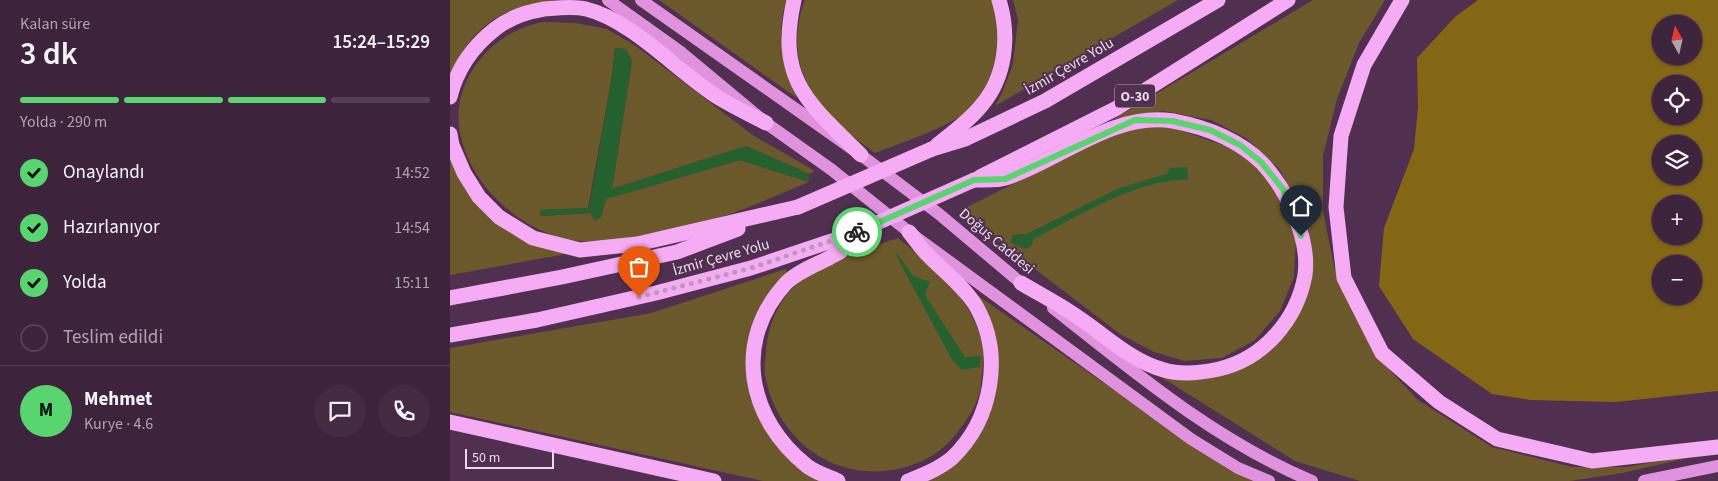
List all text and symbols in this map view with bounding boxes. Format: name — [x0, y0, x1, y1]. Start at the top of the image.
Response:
text: Kalan süre — [20, 13, 90, 35]
north arrow — [1652, 15, 1702, 65]
map controls — [1652, 15, 1702, 305]
text: 15:24–15:29 — [332, 29, 430, 56]
text: 3 dk — [20, 31, 78, 77]
street label: İzmir Çevre Yolu — [1021, 32, 1118, 100]
button: locate — [1652, 75, 1702, 125]
road number: O-30 — [1115, 84, 1155, 108]
text: Yolda · 290 m — [20, 111, 107, 133]
button: layers — [1652, 135, 1702, 185]
icon: check — [20, 159, 48, 187]
text: Onaylandı — [63, 159, 145, 186]
text: 14:52 — [394, 162, 430, 184]
pin — [1280, 185, 1322, 236]
icon: home — [1287, 192, 1315, 220]
button: + — [1652, 195, 1702, 245]
street label: Doğuş Caddesi — [954, 204, 1039, 279]
courier — [832, 207, 882, 257]
icon: check — [20, 214, 48, 242]
text: Hazırlanıyor — [63, 214, 160, 241]
text: 14:54 — [394, 217, 430, 239]
icon: bike — [843, 218, 871, 246]
street label: İzmir Çevre Yolu — [670, 234, 772, 281]
pin — [618, 246, 660, 297]
icon: bag — [625, 253, 653, 281]
button: − — [1652, 255, 1702, 305]
icon: check — [20, 269, 48, 297]
text: Yolda — [63, 269, 107, 296]
text: 15:11 — [394, 272, 430, 294]
text: Teslim edildi — [63, 324, 163, 351]
button: chat — [314, 385, 366, 437]
button: phone — [378, 385, 430, 437]
text: Mehmet — [84, 386, 152, 413]
text: M — [39, 397, 53, 424]
text: Kurye · 4.6 — [84, 413, 153, 435]
scale bar — [465, 446, 554, 469]
text: 50 m — [472, 448, 500, 468]

